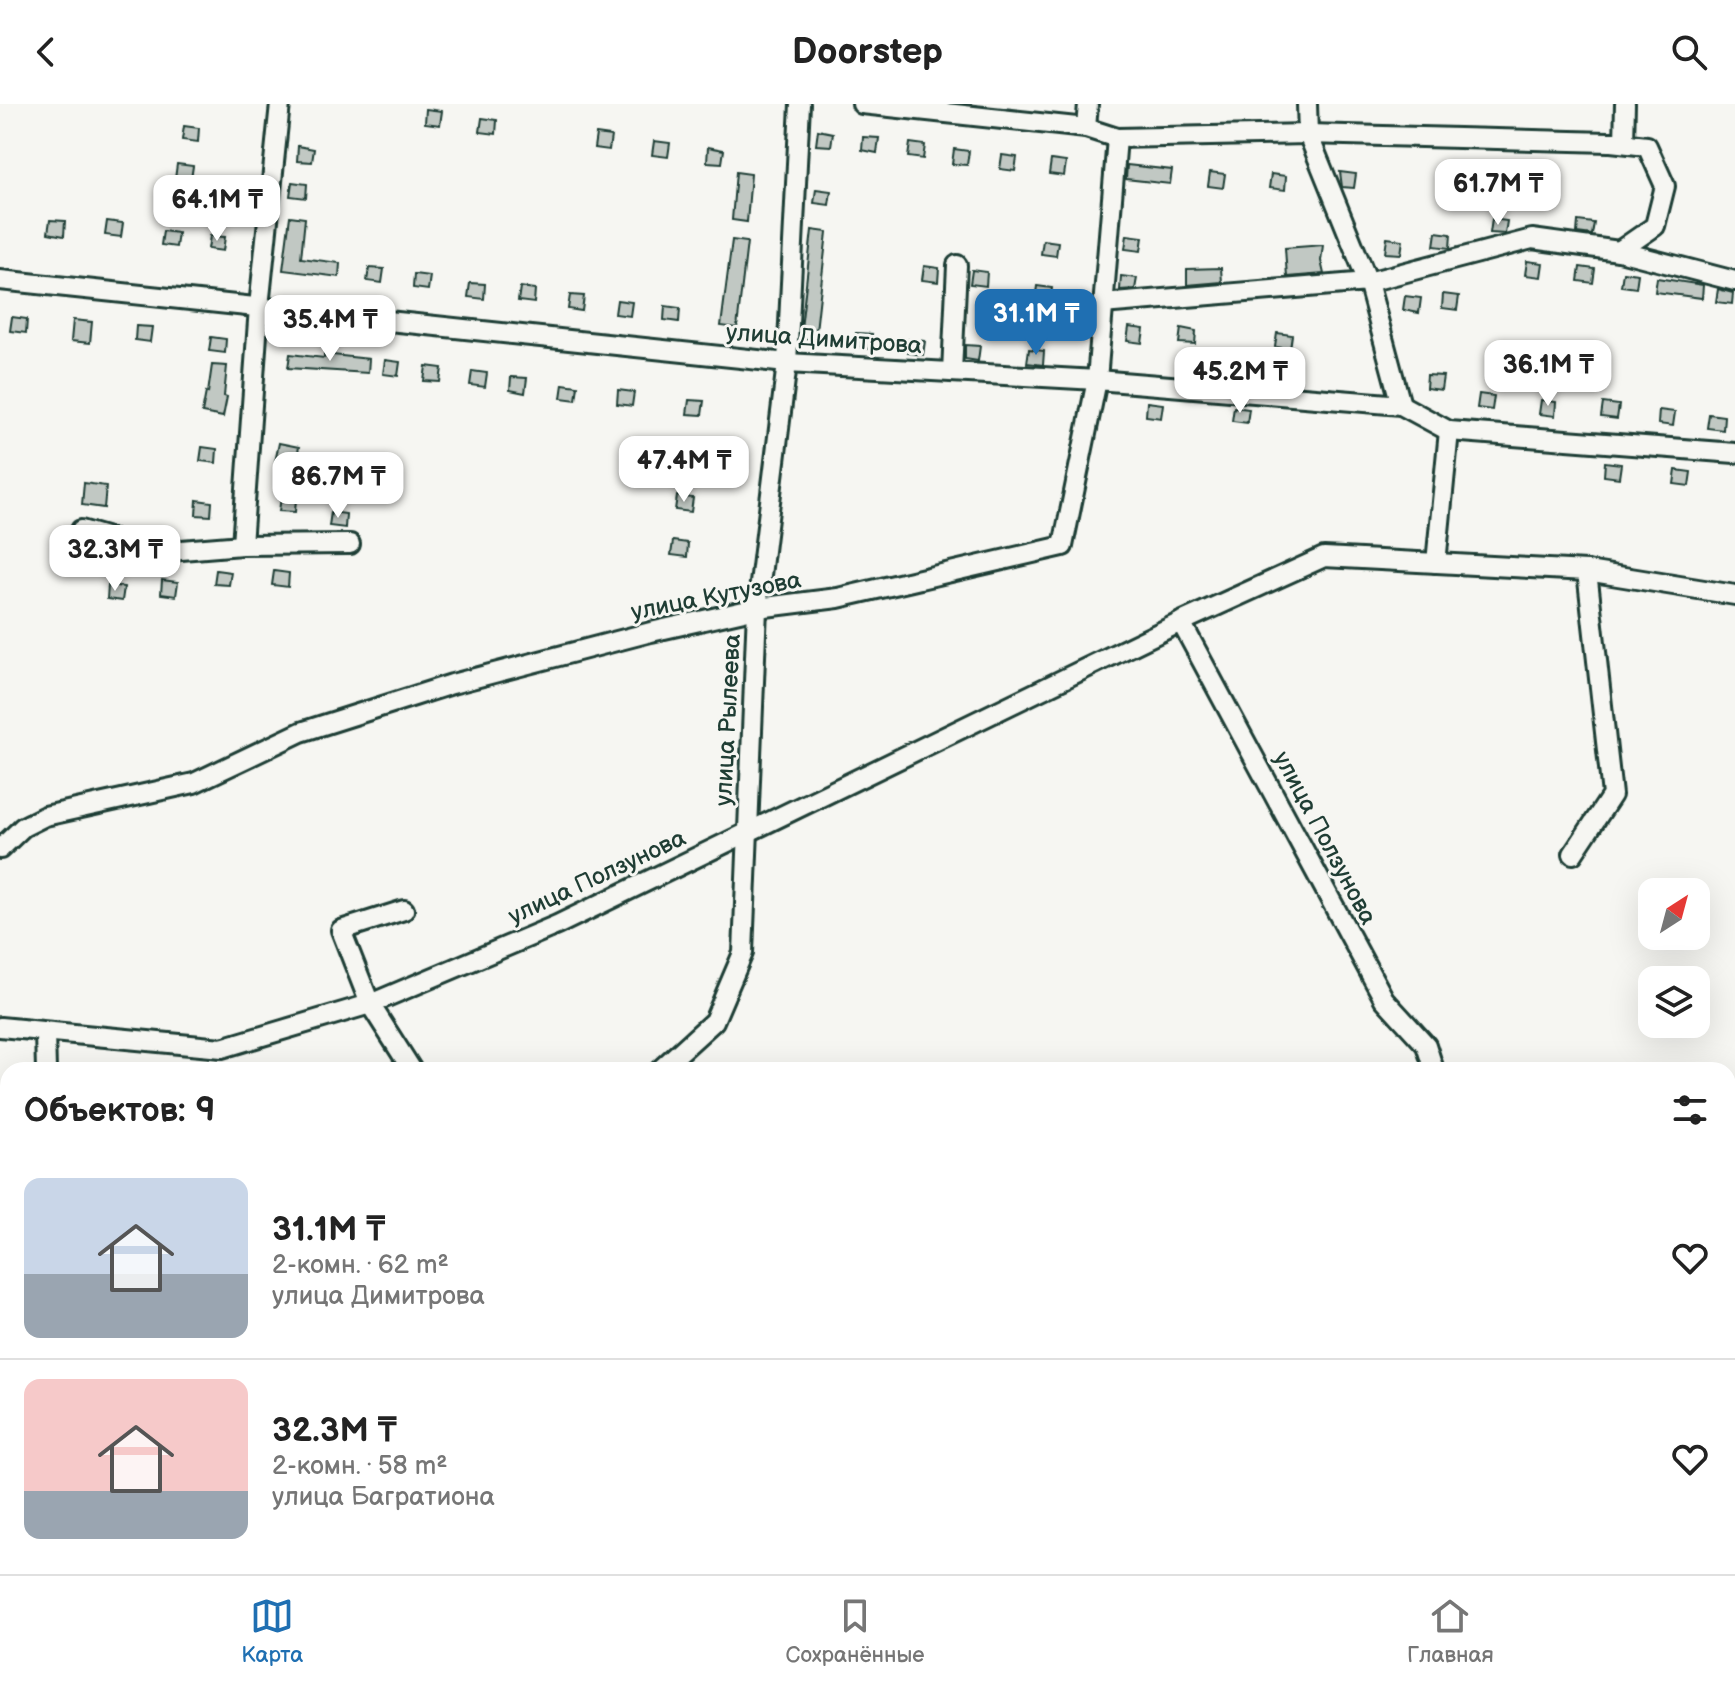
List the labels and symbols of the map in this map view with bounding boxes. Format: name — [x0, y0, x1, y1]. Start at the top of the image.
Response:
pin: 61.7M ₸ — [1424, 159, 1572, 227]
pin: 64.1M ₸ — [143, 175, 291, 243]
pin: 31.1M ₸ — [962, 289, 1110, 357]
pin: 35.4M ₸ — [256, 295, 404, 363]
street label: улица Димитрова — [725, 318, 923, 360]
pin: 36.1M ₸ — [1474, 340, 1622, 408]
pin: 45.2M ₸ — [1166, 347, 1314, 415]
pin: 47.4M ₸ — [610, 436, 758, 504]
pin: 86.7M ₸ — [264, 452, 412, 520]
pin: 32.3M ₸ — [41, 525, 189, 593]
street label: улица Кутузова — [629, 565, 803, 627]
street label: улица Рылеева — [709, 633, 747, 807]
street label: улица Ползунова — [1267, 746, 1383, 930]
street label: улица Ползунова — [504, 823, 690, 931]
north arrow — [1638, 878, 1710, 950]

